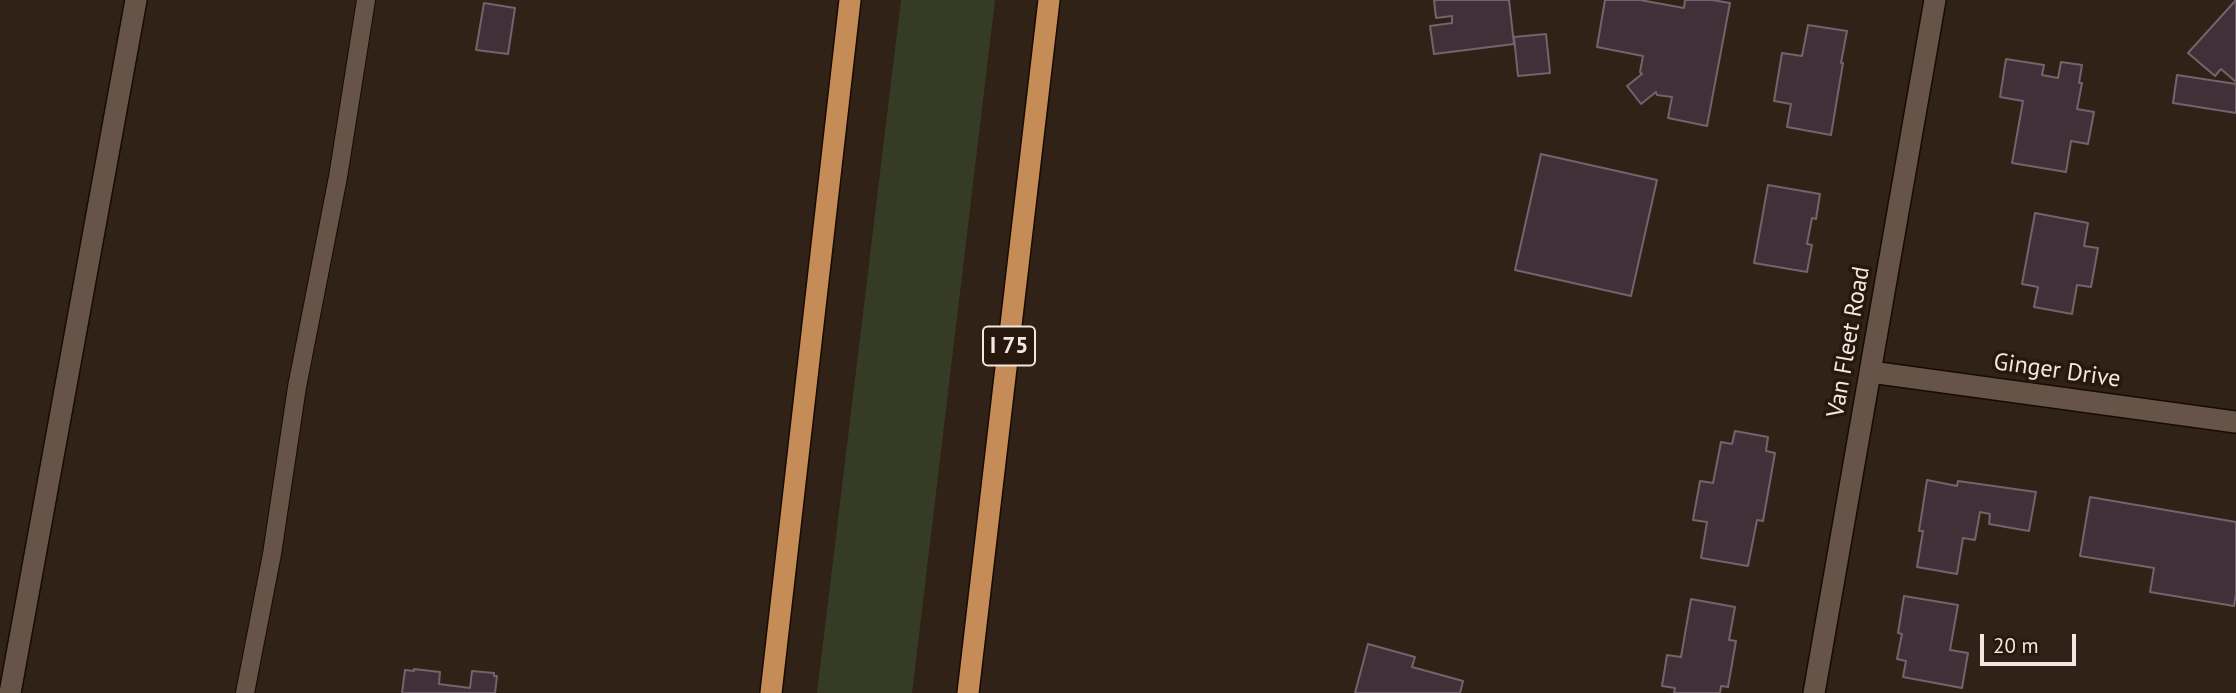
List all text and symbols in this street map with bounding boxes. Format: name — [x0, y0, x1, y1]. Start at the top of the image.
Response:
street label: Van Fleet Road — [1822, 264, 1876, 420]
road number: I 75 — [983, 326, 1035, 366]
street label: Ginger Drive — [1992, 348, 2122, 394]
scale bar — [1984, 620, 2080, 664]
text: 20 m — [1993, 632, 2039, 659]

